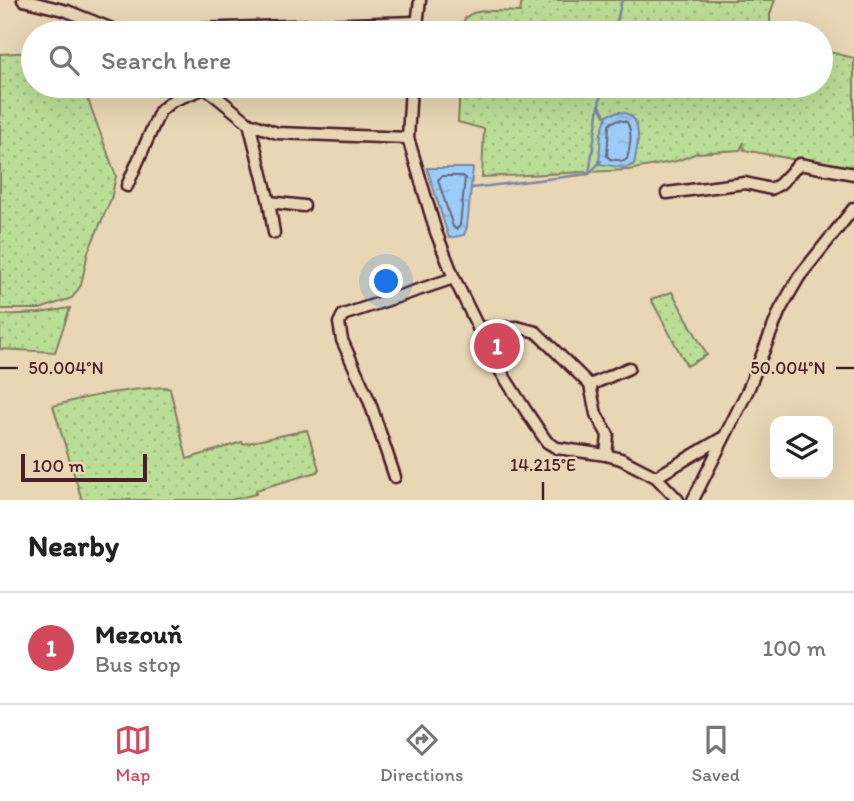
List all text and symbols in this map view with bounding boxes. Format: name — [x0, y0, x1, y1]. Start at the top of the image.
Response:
search box — [21, 21, 833, 98]
icon: search — [45, 41, 83, 79]
text: Search here — [101, 44, 231, 76]
your location — [369, 264, 403, 298]
pin: 1 — [474, 320, 520, 372]
text: 50.004°N — [28, 357, 104, 379]
text: 50.004°N — [750, 357, 826, 379]
map controls — [770, 416, 833, 479]
button: layers — [770, 416, 833, 479]
scale bar — [21, 451, 147, 483]
text: 100 m — [32, 454, 84, 477]
text: 14.215°E — [510, 454, 576, 476]
text: Nearby — [28, 527, 119, 564]
text: Mezouň — [95, 618, 182, 650]
text: 1 — [46, 634, 56, 662]
text: 100 m — [762, 634, 826, 662]
text: Bus stop — [95, 650, 181, 678]
tab: Map — [114, 721, 152, 786]
tab: Directions — [380, 721, 464, 786]
tab: Saved — [692, 721, 740, 786]

